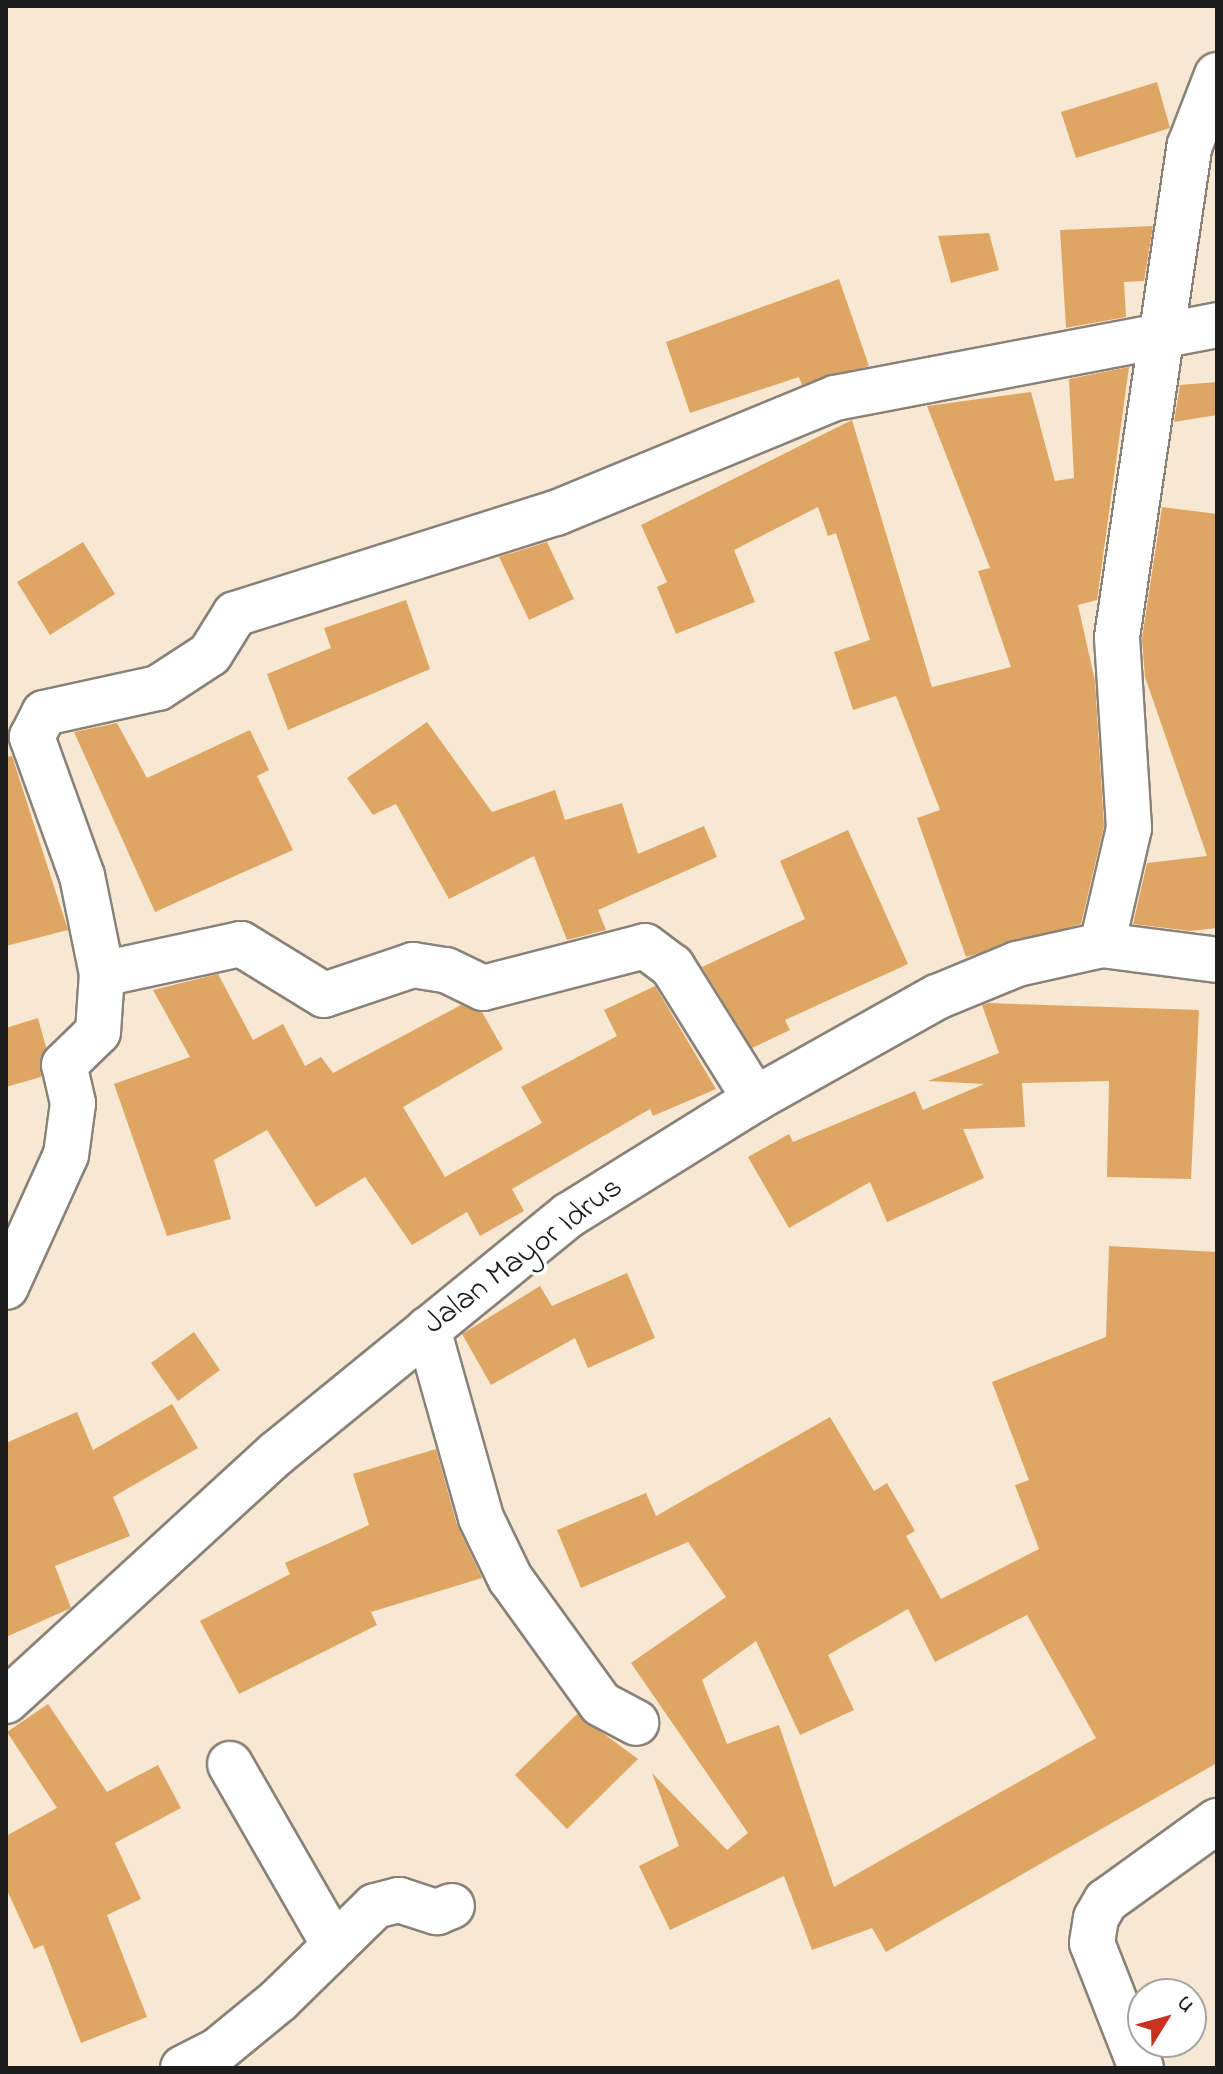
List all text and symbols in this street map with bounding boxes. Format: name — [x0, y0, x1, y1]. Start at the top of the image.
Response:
street label: Jalan Mayor Idrus — [417, 1170, 631, 1344]
north arrow — [1127, 1978, 1207, 2058]
text: U — [1168, 1990, 1202, 2020]

